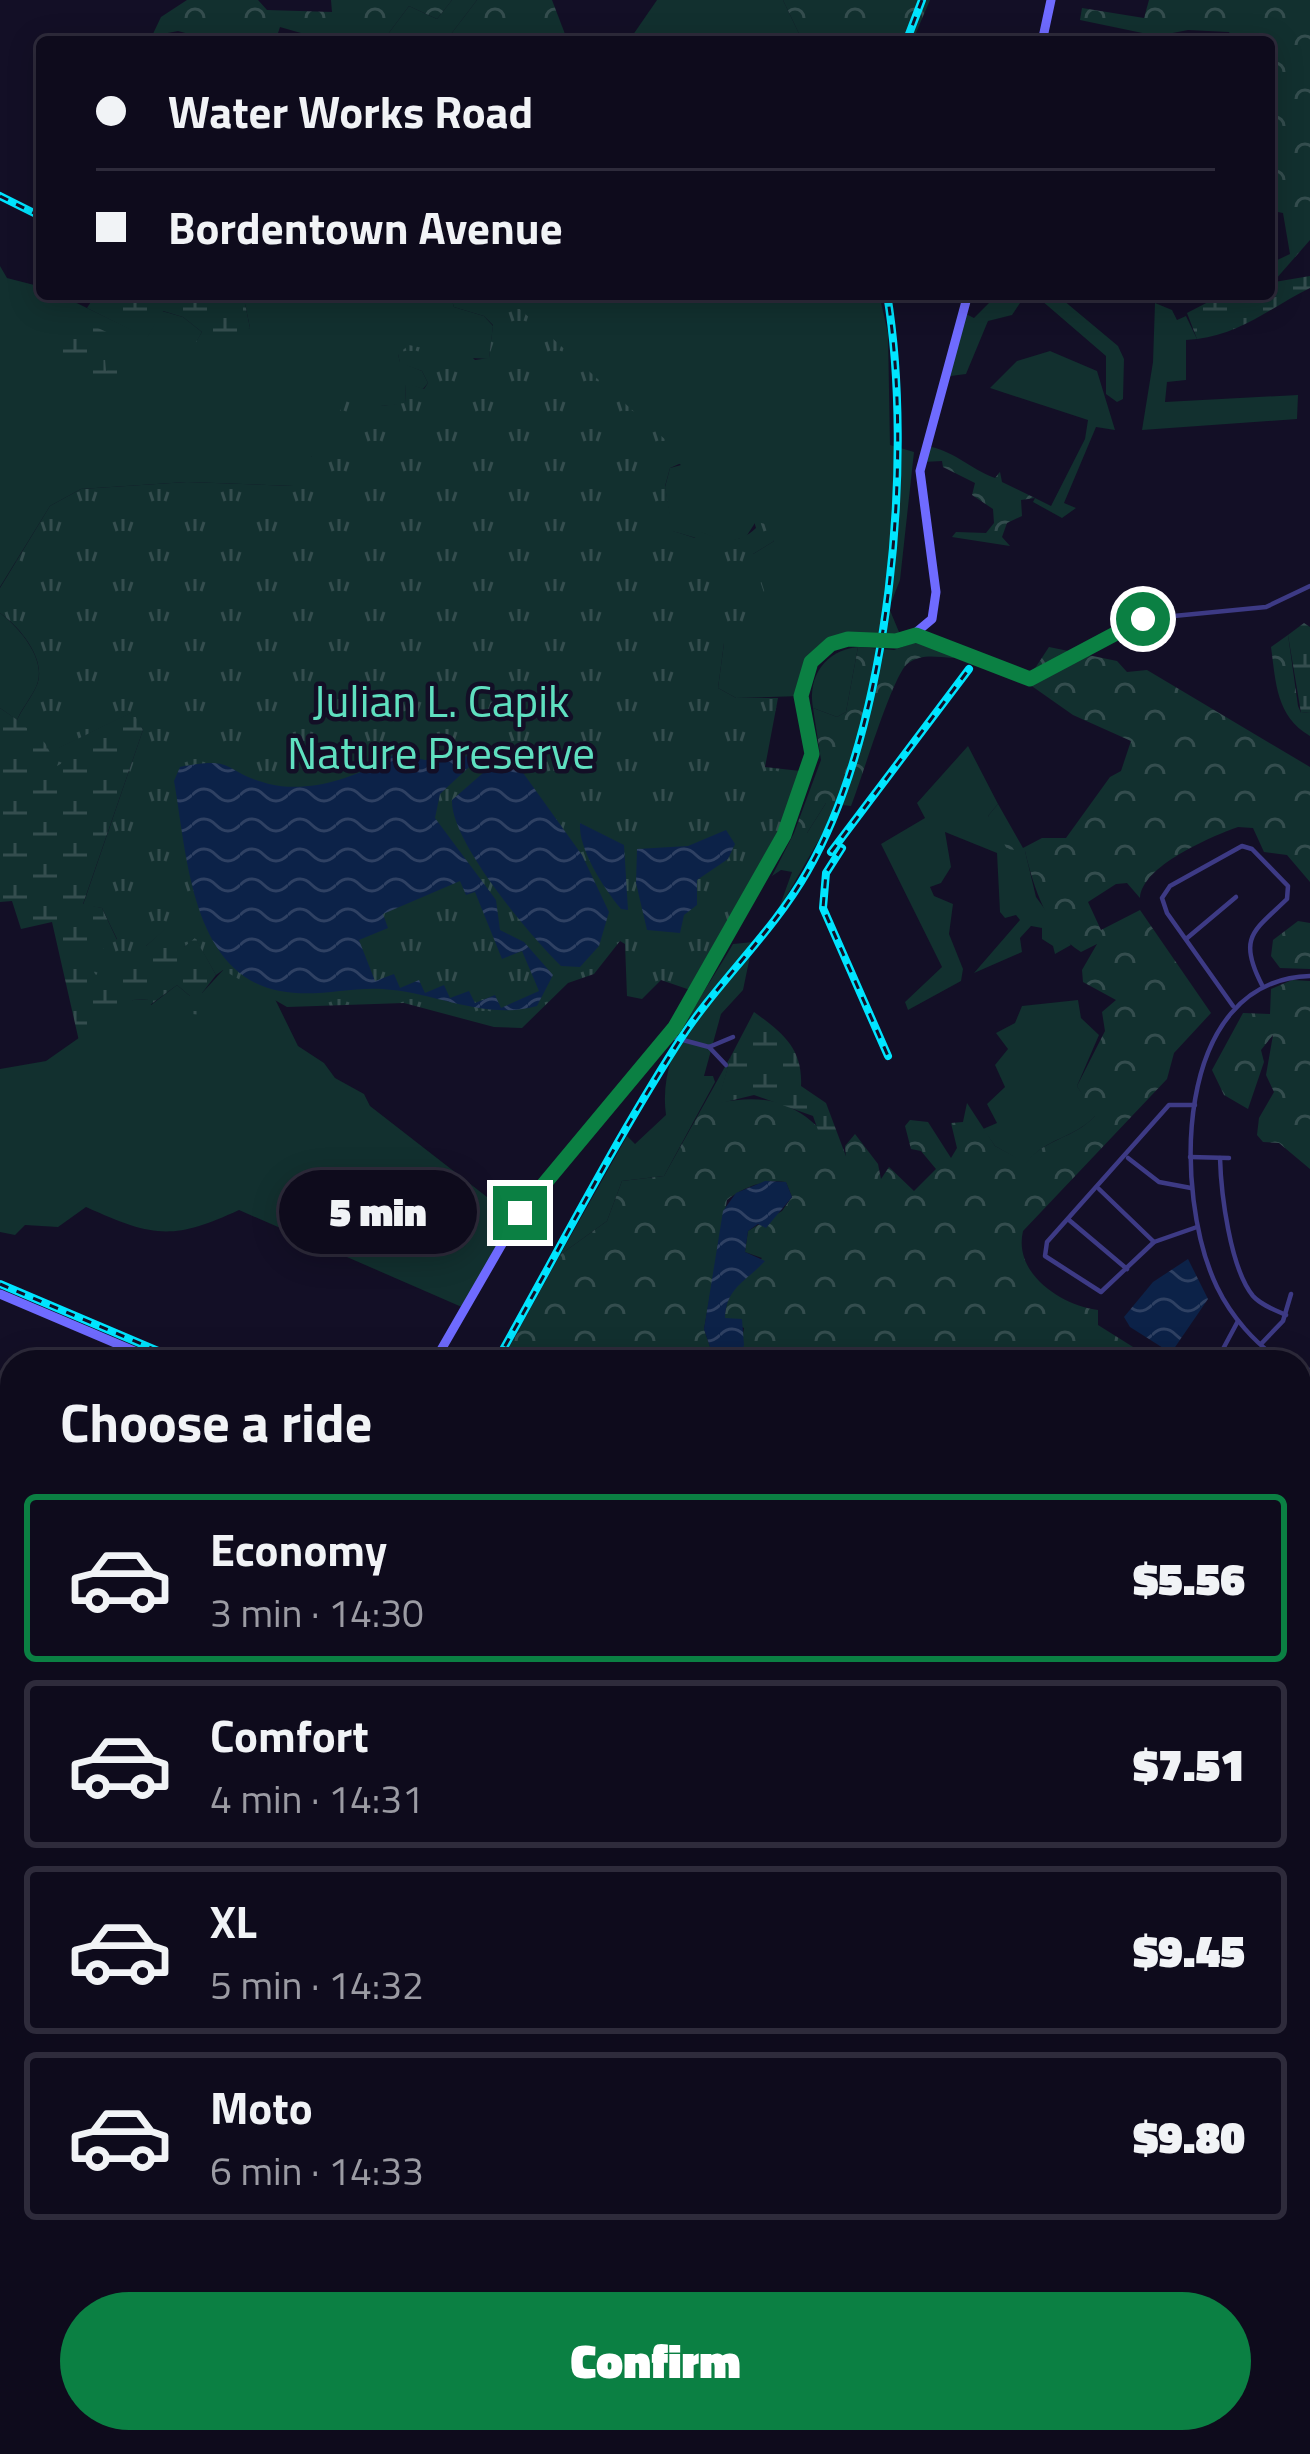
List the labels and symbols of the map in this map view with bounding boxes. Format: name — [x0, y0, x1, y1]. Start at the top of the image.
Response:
route start — [1116, 592, 1170, 646]
park label: Julian L. Capik Nature Preserve — [287, 666, 595, 786]
callout: 5 min — [280, 1171, 478, 1255]
route end — [493, 1186, 547, 1240]

